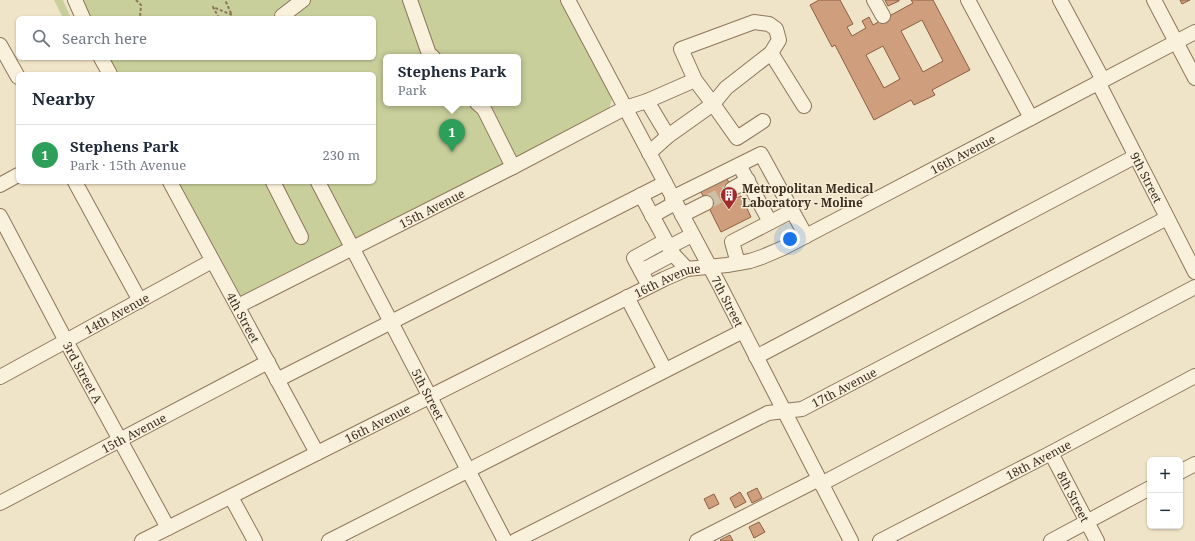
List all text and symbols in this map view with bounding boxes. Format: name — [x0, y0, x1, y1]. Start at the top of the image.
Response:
search box — [16, 16, 376, 60]
icon: search — [30, 27, 52, 49]
text: Search here — [62, 28, 147, 48]
popup — [383, 54, 521, 106]
text: Stephens Park — [398, 61, 506, 81]
text: Park — [398, 81, 427, 99]
text: Nearby — [32, 87, 95, 110]
pin: 1 — [439, 119, 465, 152]
street label: 16th Avenue — [927, 130, 998, 178]
text: Stephens Park — [70, 136, 179, 156]
text: 1 — [41, 146, 49, 164]
text: 230 m — [323, 146, 360, 164]
street label: 9th Street — [1127, 149, 1167, 206]
text: Park · 15th Avenue — [70, 156, 186, 174]
place label: Metropolitan Medical Laboratory - Moline — [742, 180, 874, 211]
street label: 15th Avenue — [396, 184, 467, 232]
building icon: Metropolitan Medical Laboratory - Moline — [719, 185, 739, 210]
your location — [780, 229, 800, 249]
street label: 16th Avenue — [631, 259, 701, 301]
street label: 7th Street — [708, 273, 748, 330]
street label: 14th Avenue — [81, 289, 152, 338]
street label: 4th Street — [223, 289, 264, 346]
street label: 3rd Street A — [59, 338, 107, 407]
street label: 17th Avenue — [808, 363, 879, 411]
street label: 5th Street — [408, 366, 449, 422]
street label: 16th Avenue — [341, 399, 413, 447]
street label: 15th Avenue — [98, 409, 169, 457]
street label: 18th Avenue — [1003, 435, 1074, 483]
map controls — [1147, 457, 1183, 529]
button: + — [1147, 457, 1183, 493]
street label: 8th Street — [1053, 468, 1094, 525]
button: − — [1147, 493, 1183, 529]

